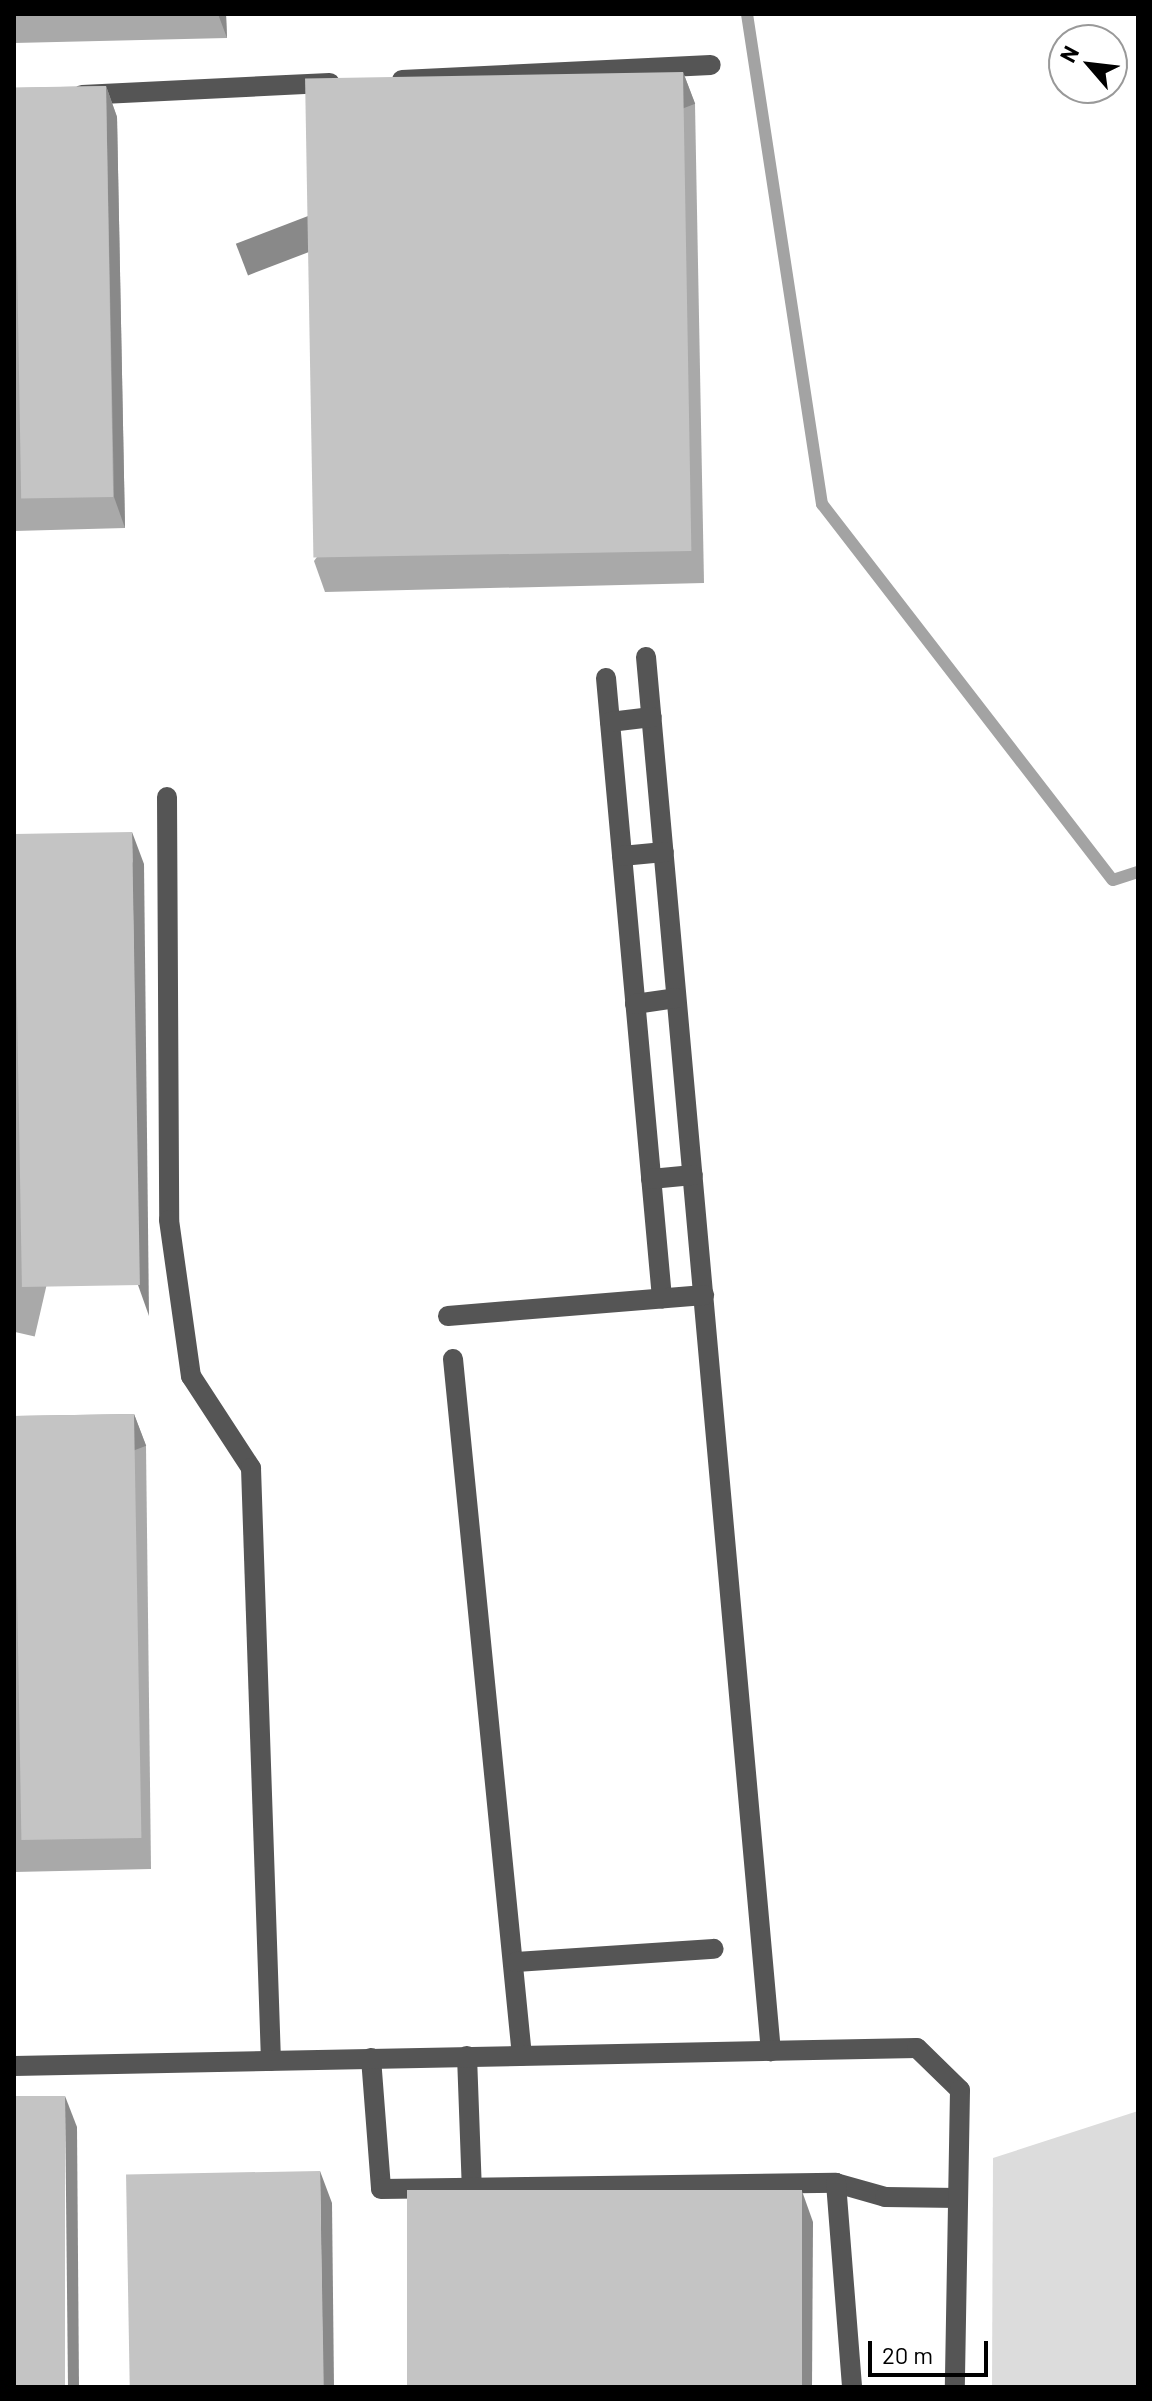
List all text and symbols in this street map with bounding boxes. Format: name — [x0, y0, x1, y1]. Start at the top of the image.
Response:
north arrow — [1048, 24, 1128, 104]
text: N — [1054, 41, 1083, 66]
scale bar — [872, 2325, 992, 2375]
text: 20 m — [882, 2340, 933, 2369]

